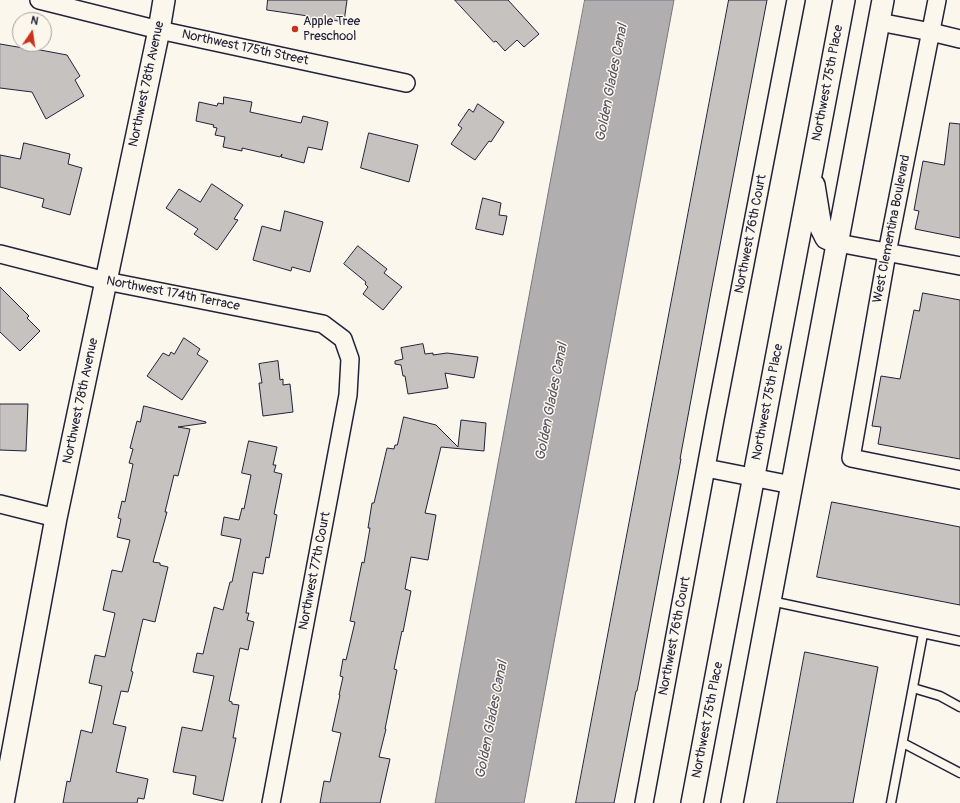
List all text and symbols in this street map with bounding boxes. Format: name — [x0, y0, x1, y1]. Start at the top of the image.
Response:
north arrow — [12, 12, 52, 52]
text: N — [30, 14, 40, 28]
place label: Apple Tree Preschool — [303, 14, 360, 45]
street label: Northwest 78th Avenue — [126, 20, 168, 148]
water label: Golden Glades Canal — [592, 23, 632, 143]
street label: Northwest 75th Place — [809, 23, 847, 143]
marker: Apple Tree Preschool — [290, 24, 300, 34]
street label: Northwest 175th Street — [180, 27, 310, 69]
street label: West Clementina Boulevard — [870, 154, 914, 304]
street label: Northwest 76th Court — [732, 173, 770, 295]
street label: Northwest 174th Terrace — [105, 273, 241, 315]
street label: Northwest 78th Avenue — [60, 337, 102, 465]
water label: Golden Glades Canal — [532, 342, 572, 462]
street label: Northwest 75th Place — [749, 342, 787, 462]
street label: Northwest 77th Court — [296, 511, 334, 631]
street label: Northwest 76th Court — [656, 575, 694, 697]
water label: Golden Glades Canal — [472, 660, 512, 780]
street label: Northwest 75th Place — [689, 660, 727, 780]

